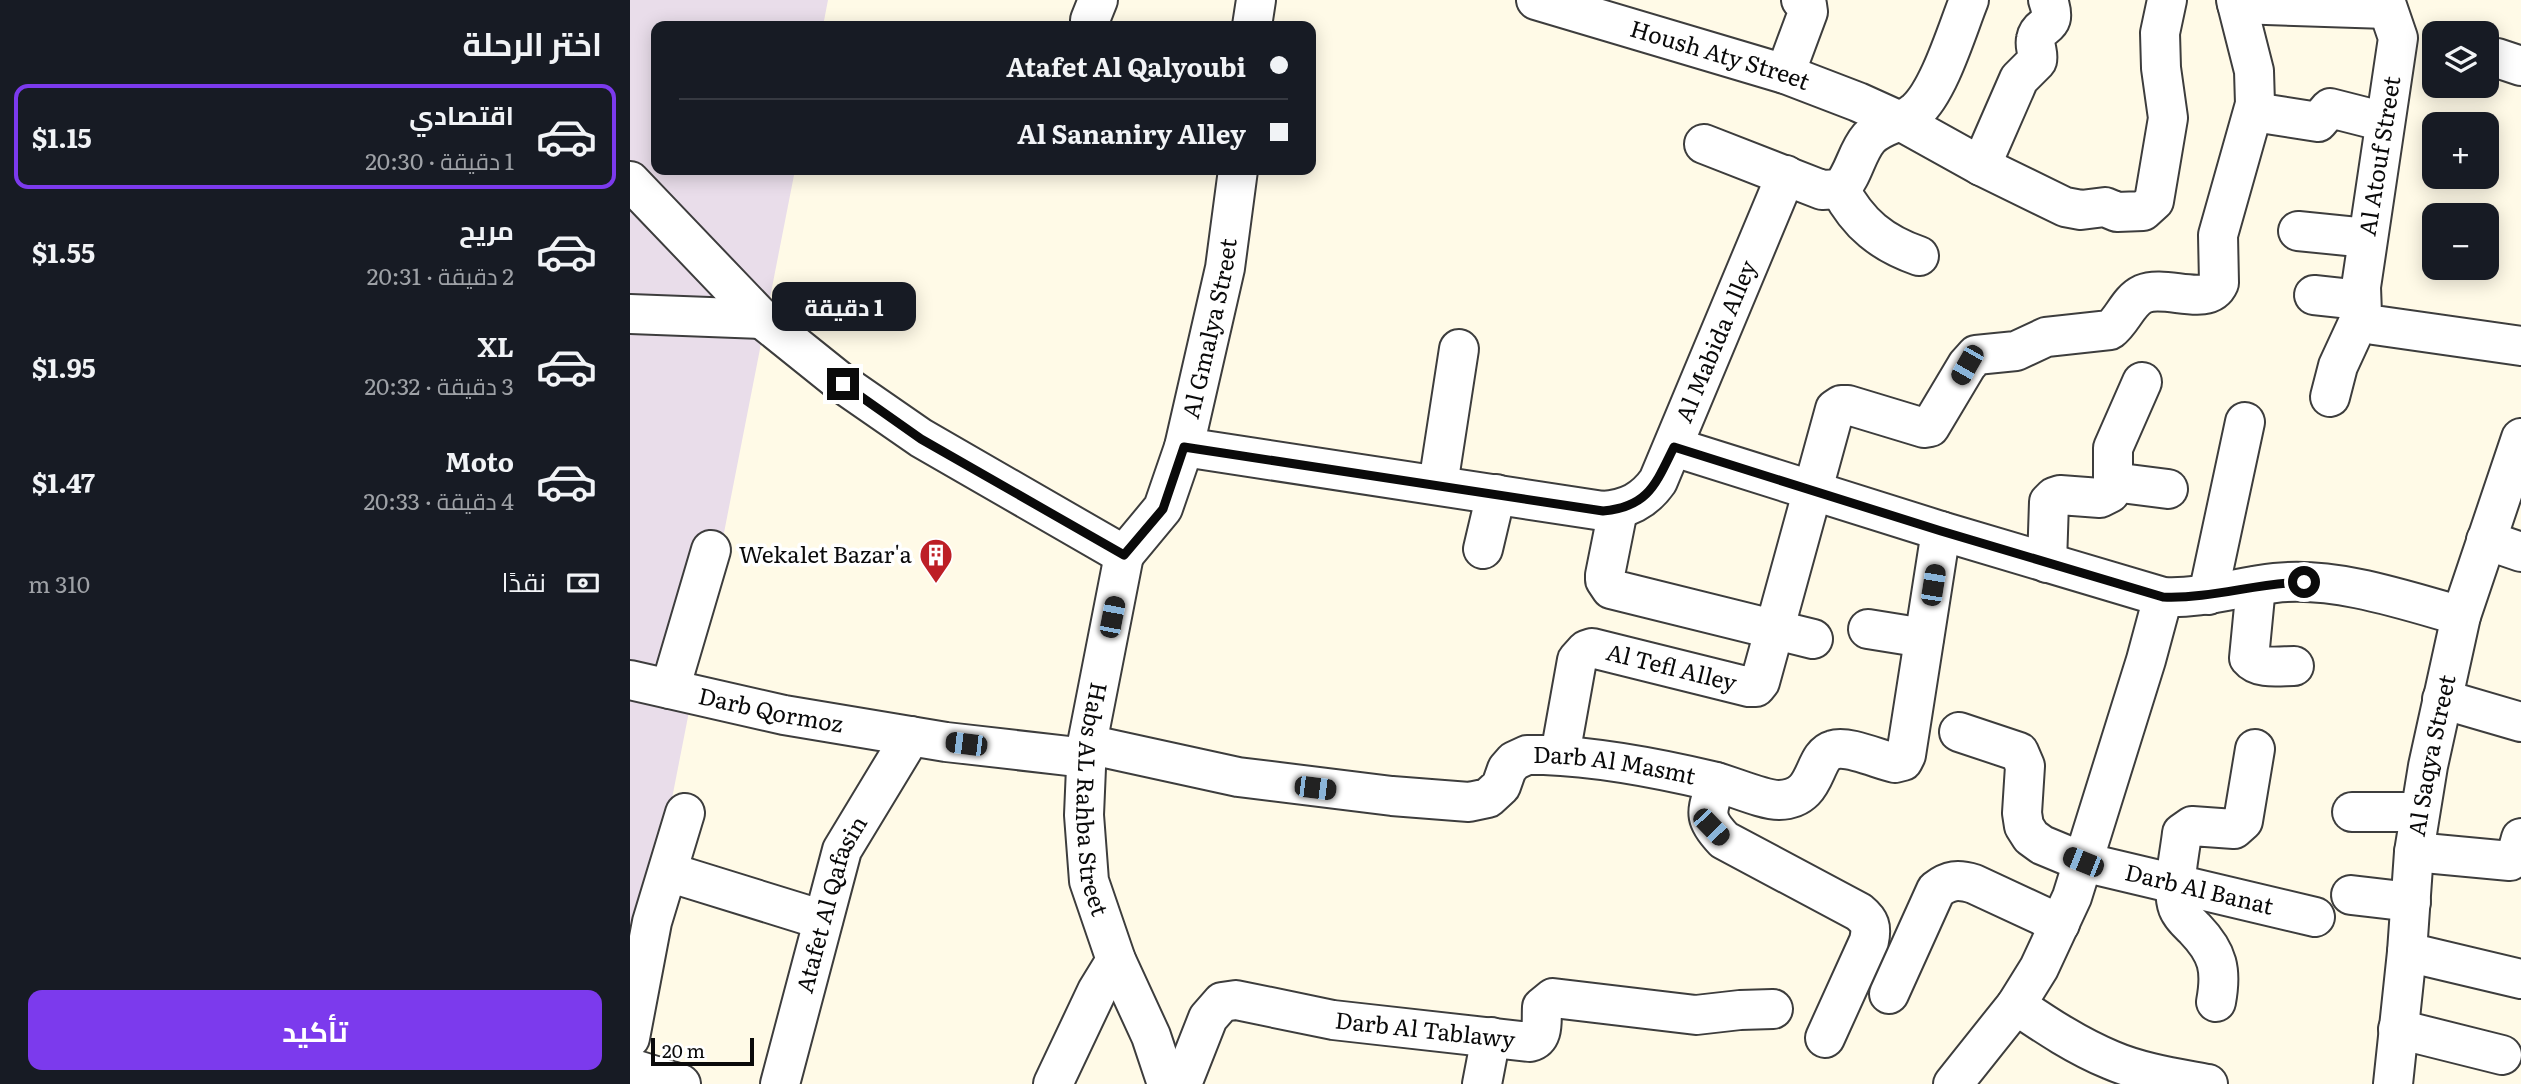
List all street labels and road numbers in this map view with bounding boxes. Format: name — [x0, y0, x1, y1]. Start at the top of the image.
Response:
street label: Housh Aty Street — [1627, 10, 1816, 97]
street label: Al Atouf Street — [2349, 73, 2408, 238]
street label: Al Gmalya Street — [1172, 235, 1244, 422]
street label: Al Mabida Alley — [1665, 254, 1764, 427]
street label: Al Tefl Alley — [1603, 633, 1741, 699]
street label: Al Saqya Street — [2398, 670, 2463, 839]
street label: Darb Qormoz — [695, 677, 846, 740]
street label: Habs AL Rahba Street — [1069, 680, 1119, 921]
street label: Darb Al Masmt — [1533, 736, 1700, 792]
street label: Atafet Al Qafasin — [786, 808, 874, 996]
street label: Darb Al Banat — [2122, 854, 2278, 922]
street label: Darb Al Tablawy — [1333, 1001, 1518, 1055]

